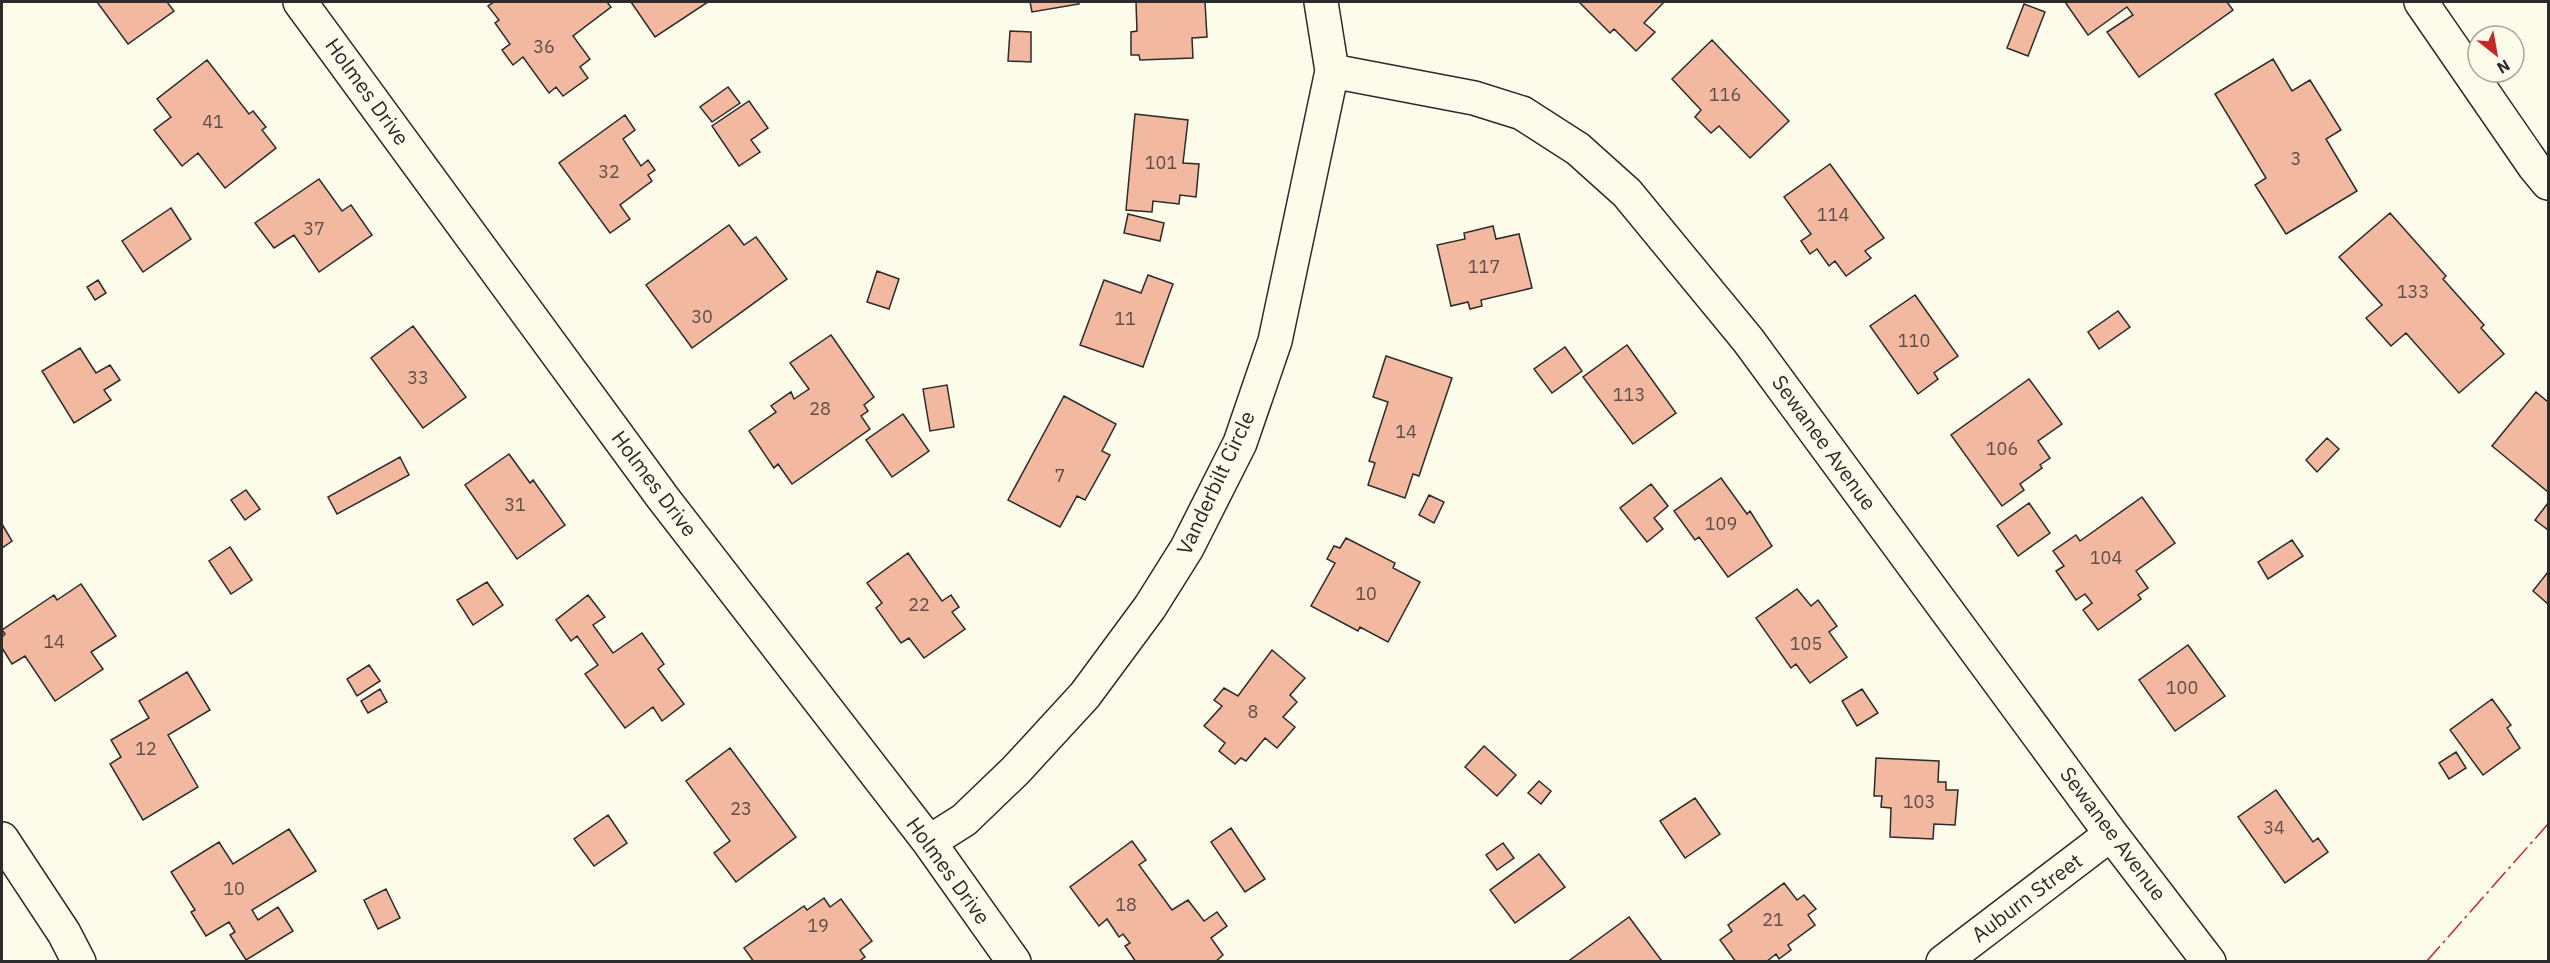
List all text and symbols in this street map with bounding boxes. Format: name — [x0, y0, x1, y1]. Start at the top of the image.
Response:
north arrow — [2466, 24, 2526, 84]
street label: Holmes Drive — [319, 32, 416, 151]
house number: 36 — [533, 35, 555, 58]
text: N — [2494, 55, 2514, 78]
house number: 116 — [1709, 83, 1741, 106]
house number: 41 — [202, 110, 224, 133]
house number: 3 — [2291, 147, 2301, 170]
house number: 101 — [1145, 151, 1177, 174]
house number: 32 — [598, 160, 620, 183]
house number: 114 — [1817, 203, 1849, 226]
house number: 37 — [303, 217, 325, 240]
house number: 117 — [1468, 255, 1500, 278]
house number: 133 — [2397, 280, 2429, 303]
house number: 30 — [691, 305, 713, 328]
house number: 11 — [1114, 307, 1136, 330]
house number: 110 — [1898, 329, 1930, 352]
house number: 33 — [407, 366, 429, 389]
street label: Sewanee Avenue — [1766, 369, 1883, 516]
house number: 113 — [1613, 383, 1645, 406]
house number: 28 — [809, 397, 831, 420]
street label: Vanderbilt Circle — [1169, 406, 1261, 559]
house number: 14 — [1395, 420, 1417, 443]
street label: Holmes Drive — [606, 425, 704, 542]
house number: 106 — [1986, 437, 2018, 460]
house number: 7 — [1055, 464, 1065, 487]
house number: 31 — [504, 493, 526, 516]
house number: 109 — [1705, 512, 1737, 535]
house number: 104 — [2090, 546, 2122, 569]
house number: 10 — [1355, 582, 1377, 605]
house number: 22 — [908, 593, 930, 616]
house number: 14 — [43, 630, 65, 653]
house number: 105 — [1790, 632, 1822, 655]
house number: 100 — [2166, 676, 2198, 699]
house number: 8 — [1248, 700, 1258, 723]
house number: 12 — [135, 737, 157, 760]
street label: Sewanee Avenue — [2054, 761, 2173, 906]
house number: 103 — [1903, 790, 1935, 813]
house number: 23 — [730, 797, 752, 820]
street label: Holmes Drive — [900, 811, 997, 930]
house number: 34 — [2263, 816, 2285, 839]
street label: Auburn Street — [1965, 846, 2087, 948]
house number: 10 — [223, 877, 245, 900]
house number: 18 — [1115, 893, 1137, 916]
house number: 21 — [1762, 908, 1784, 931]
house number: 19 — [807, 914, 829, 937]

